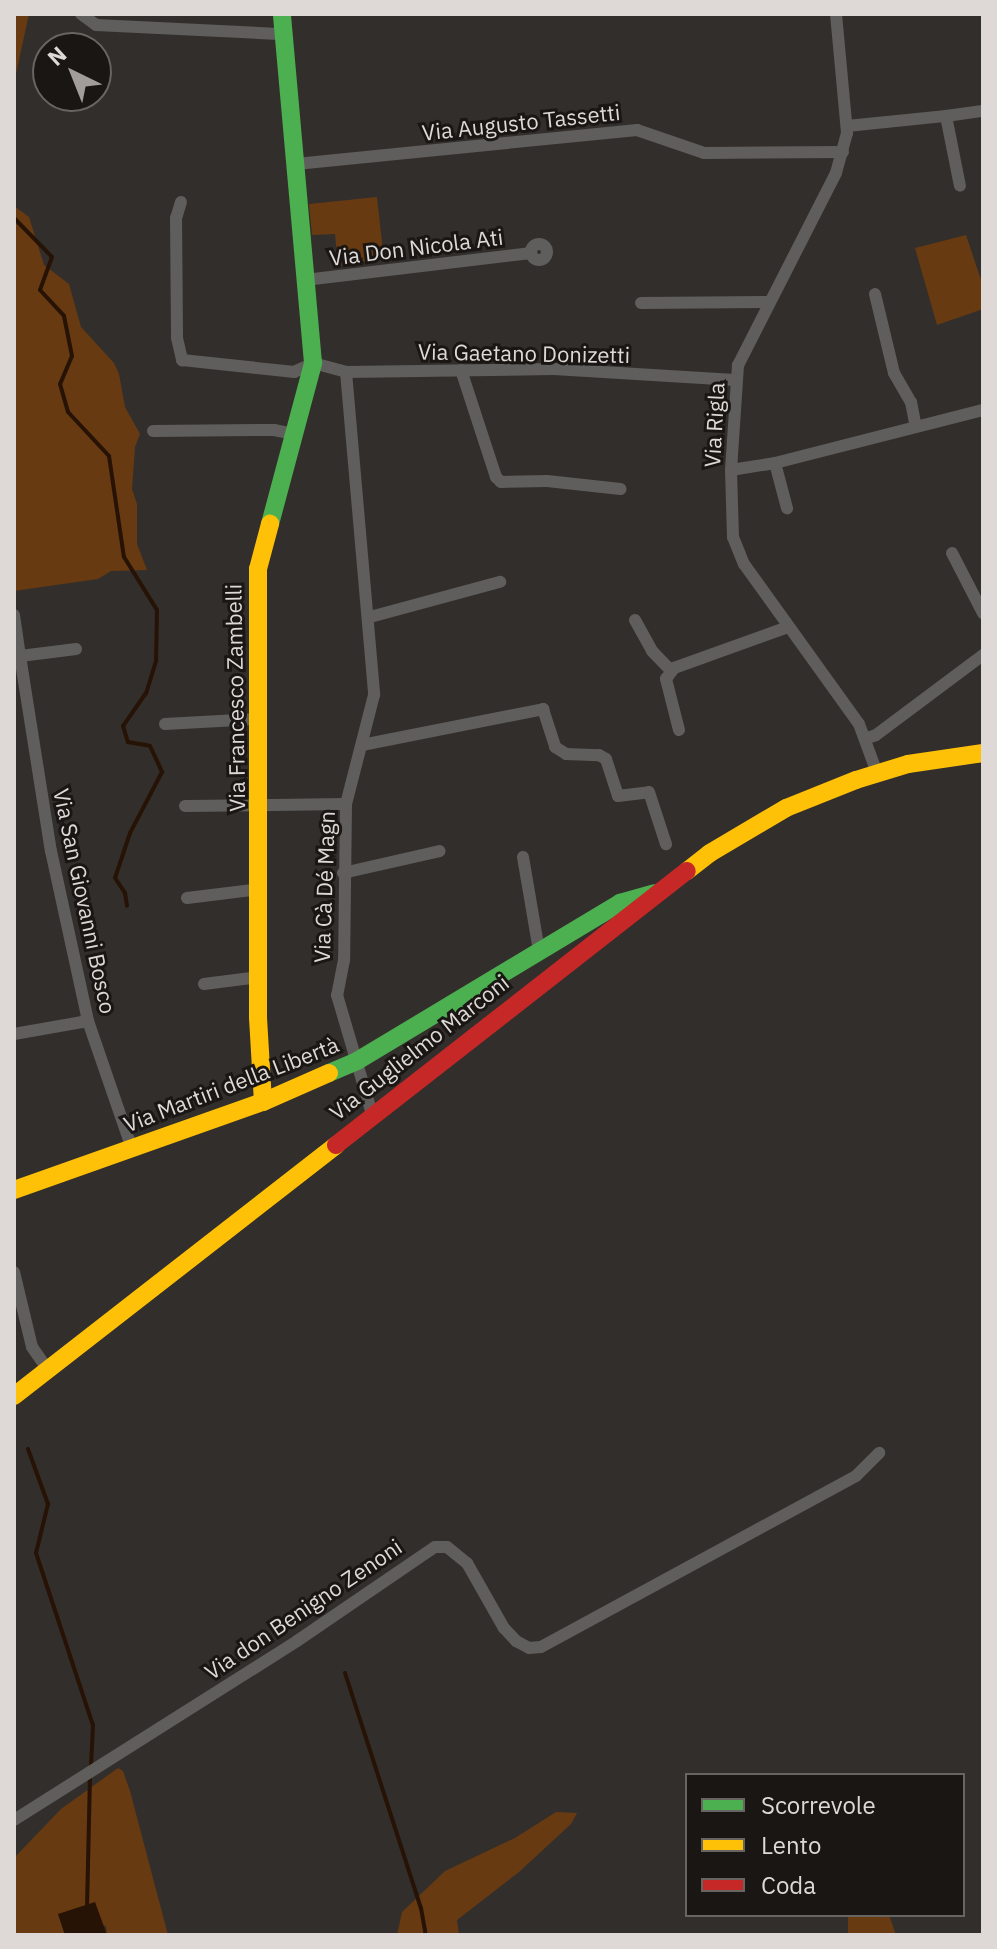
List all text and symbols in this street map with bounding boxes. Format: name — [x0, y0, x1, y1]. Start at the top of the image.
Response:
north arrow — [32, 32, 112, 112]
text: N — [41, 40, 72, 72]
street label: Via Augusto Tassetti — [421, 98, 621, 146]
street label: Via Don Nicola Ati — [328, 223, 504, 271]
street label: Via Gaetano Donizetti — [418, 338, 630, 368]
street label: Via Rigla — [699, 382, 729, 468]
street label: Via Francesco Zambelli — [220, 584, 250, 812]
street label: Via San Giovanni Bosco — [48, 786, 122, 1016]
street label: Via Cà Dé Magn — [308, 810, 340, 964]
street label: Via Guglielmo Marconi — [324, 969, 514, 1125]
street label: Via Martiri della Libertà — [120, 1031, 342, 1137]
street label: Via don Benigno Zenoni — [199, 1533, 407, 1685]
legend — [685, 1773, 965, 1917]
text: Scorrevole — [761, 1789, 876, 1821]
text: Lento — [761, 1829, 821, 1861]
text: Coda — [761, 1869, 816, 1901]

